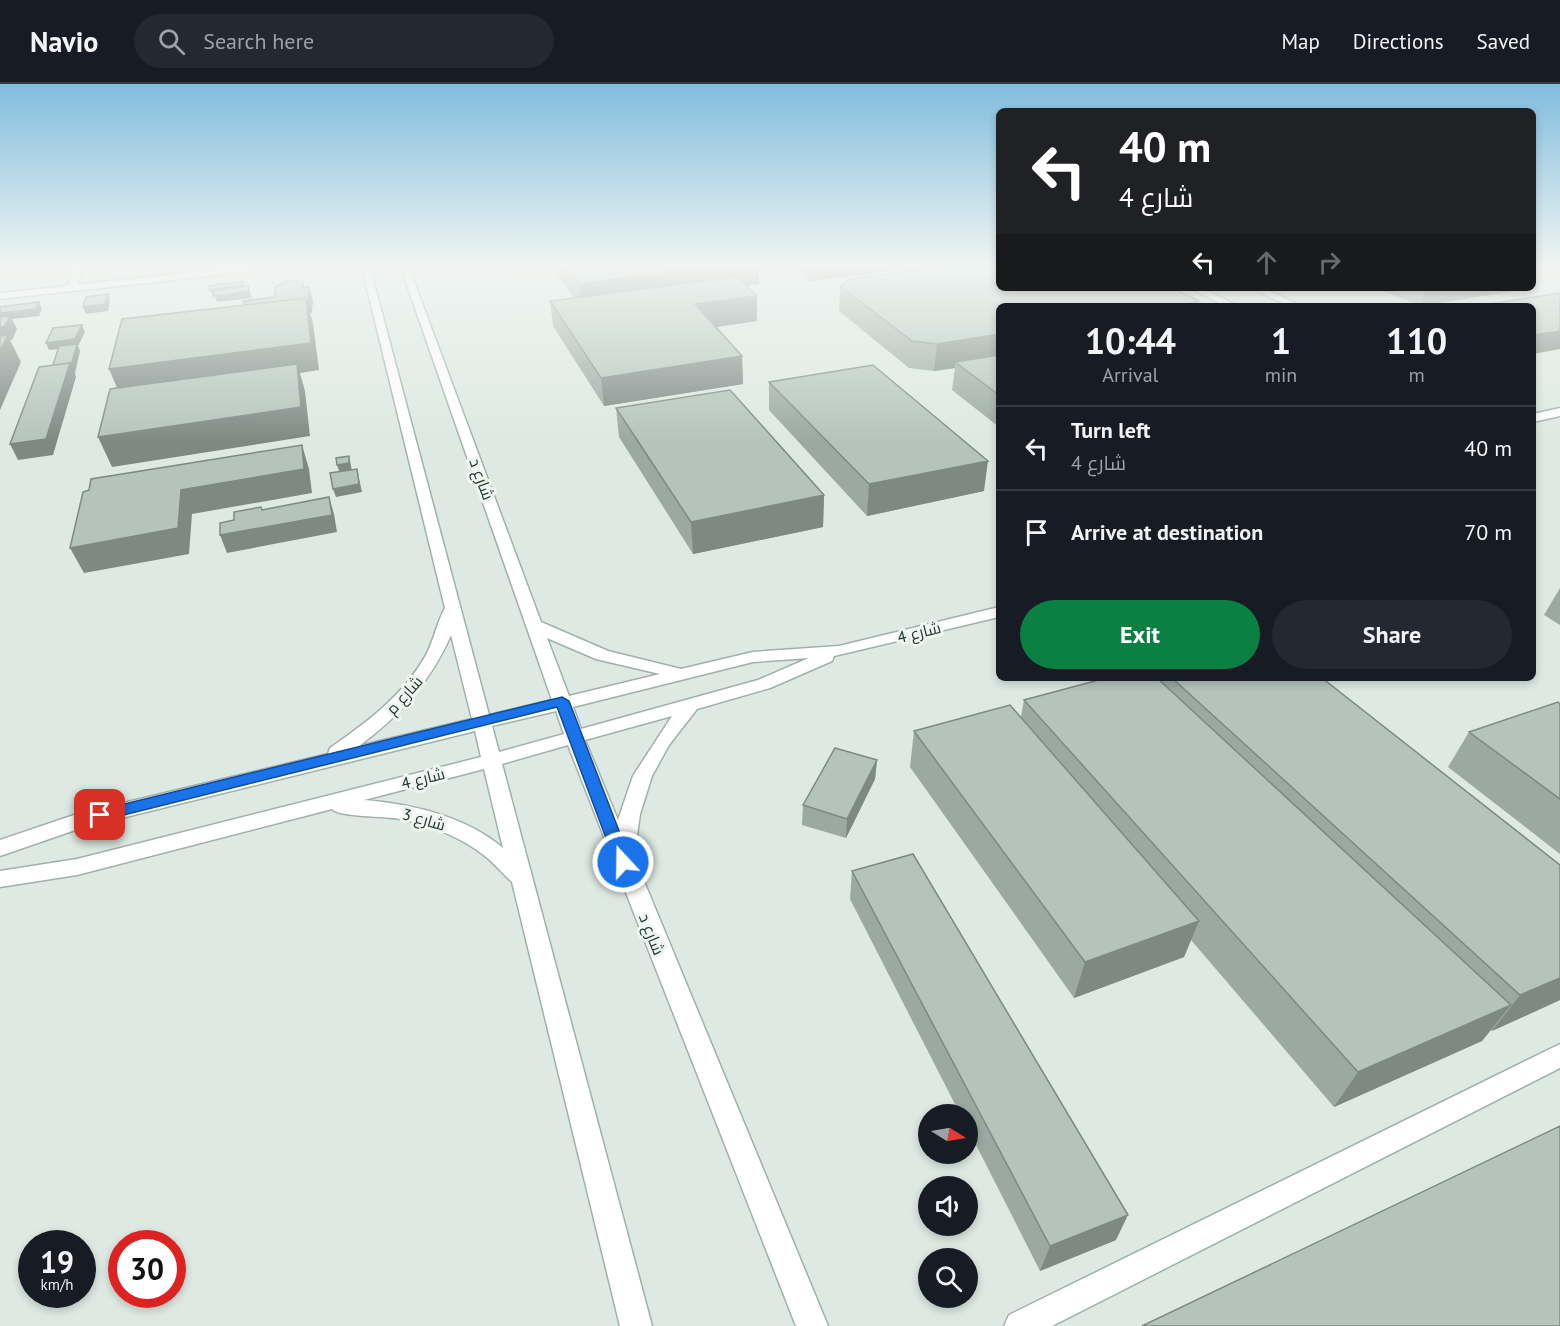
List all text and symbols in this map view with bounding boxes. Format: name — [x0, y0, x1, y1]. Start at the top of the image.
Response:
search box — [134, 14, 554, 68]
text: Navio — [30, 23, 98, 60]
icon: search — [155, 25, 188, 58]
text: Search here — [203, 27, 314, 55]
text: Map — [1281, 28, 1320, 55]
text: Directions — [1353, 28, 1444, 55]
text: Saved — [1477, 28, 1530, 55]
text: 40 m — [1119, 119, 1211, 174]
icon: left — [1020, 132, 1098, 210]
text: شارع 4 — [1119, 180, 1193, 214]
icon: left — [1187, 246, 1220, 279]
icon: ahead — [1250, 246, 1283, 279]
icon: right — [1313, 246, 1346, 279]
text: 10:44 — [1085, 317, 1176, 364]
text: 1 — [1271, 317, 1291, 364]
text: 110 — [1386, 317, 1447, 364]
text: Arrival — [1102, 362, 1158, 388]
text: min — [1265, 362, 1297, 388]
text: m — [1409, 362, 1425, 388]
text: Turn left — [1071, 416, 1151, 444]
icon: left — [1020, 432, 1053, 465]
text: 40 m — [1464, 434, 1512, 462]
text: شارع 4 — [1071, 450, 1126, 476]
street label: شارع د — [463, 455, 499, 503]
icon: arrive — [1020, 516, 1053, 549]
text: Arrive at destination — [1071, 518, 1263, 546]
text: 70 m — [1464, 518, 1512, 546]
button: Exit — [1020, 600, 1260, 669]
button: Share — [1272, 600, 1512, 669]
street label: شارع 4 — [895, 617, 943, 649]
street label: شارع م — [381, 671, 428, 720]
street label: شارع 4 — [399, 763, 447, 795]
pin — [74, 789, 125, 840]
icon: arrive — [83, 798, 116, 831]
street label: شارع 3 — [400, 803, 448, 837]
position arrow — [591, 830, 655, 894]
street label: شارع د — [633, 910, 669, 958]
north arrow — [918, 1104, 978, 1164]
map controls — [918, 1104, 978, 1308]
button: sound — [918, 1176, 978, 1236]
speed limit sign: 30 — [108, 1230, 186, 1308]
text: 19 — [40, 1242, 74, 1281]
button: search — [918, 1248, 978, 1308]
text: km/h — [41, 1275, 73, 1294]

